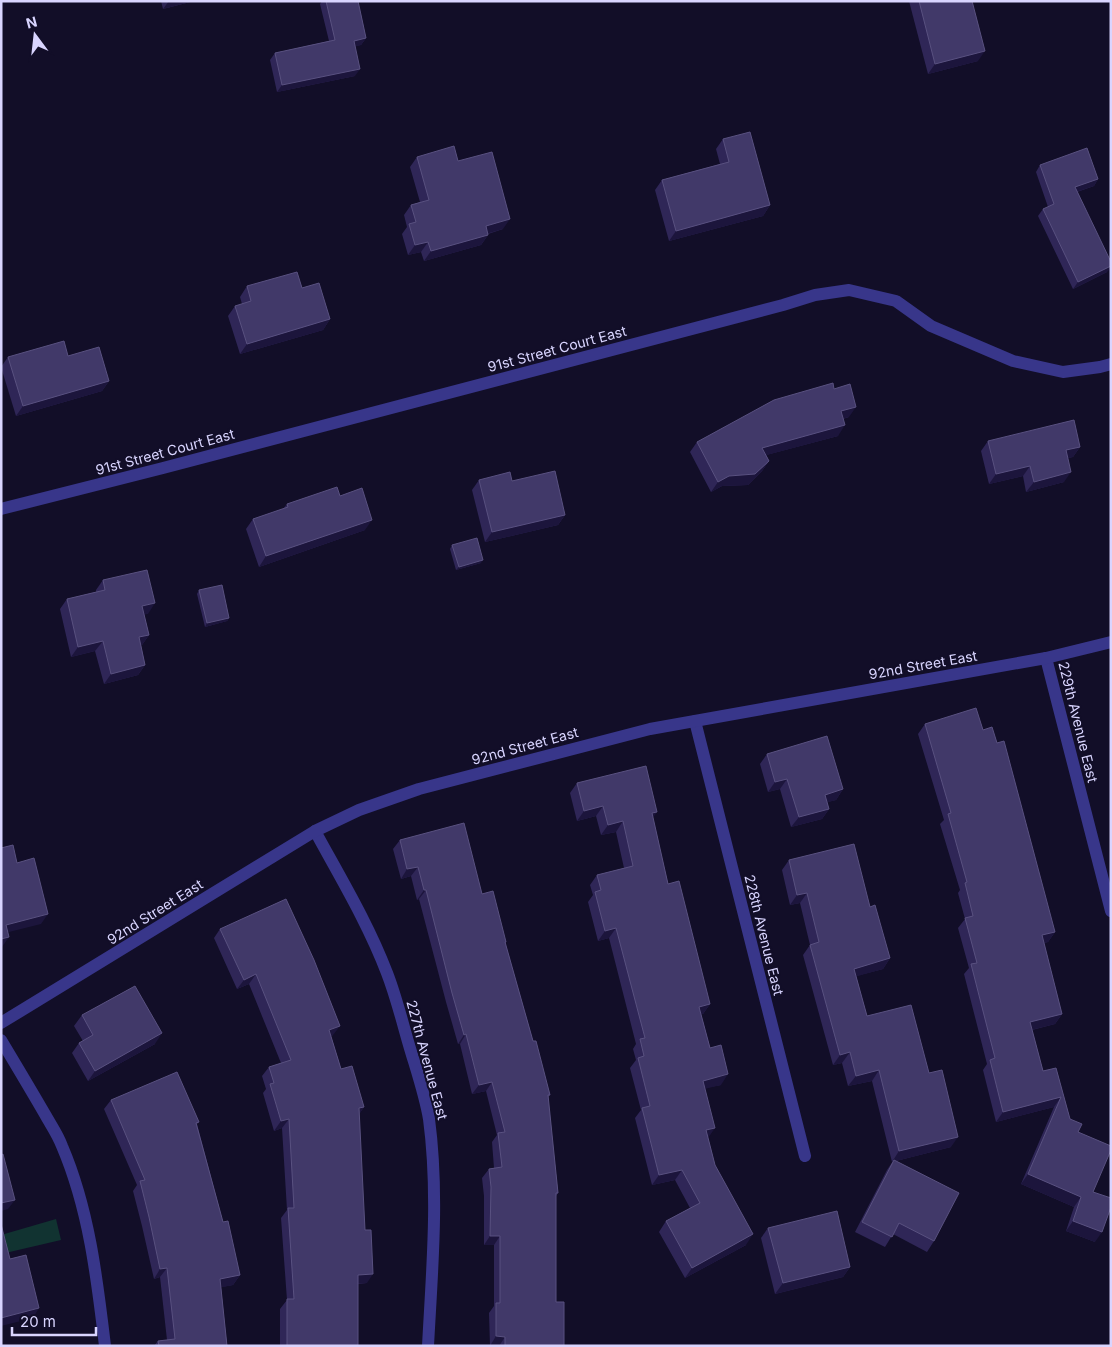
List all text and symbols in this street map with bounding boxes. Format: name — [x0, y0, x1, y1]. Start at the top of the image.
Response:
north arrow — [10, 10, 60, 60]
text: N — [24, 12, 39, 32]
street label: 91st Street Court East — [486, 322, 628, 375]
street label: 91st Street Court East — [94, 425, 236, 478]
street label: 92nd Street East — [867, 647, 979, 682]
street label: 229th Avenue East — [1055, 660, 1102, 785]
street label: 92nd Street East — [470, 723, 580, 768]
street label: 228th Avenue East — [741, 873, 788, 997]
street label: 92nd Street East — [104, 875, 206, 948]
street label: 227th Avenue East — [403, 998, 452, 1122]
scale bar — [12, 1304, 96, 1336]
text: 20 m — [20, 1312, 56, 1331]

